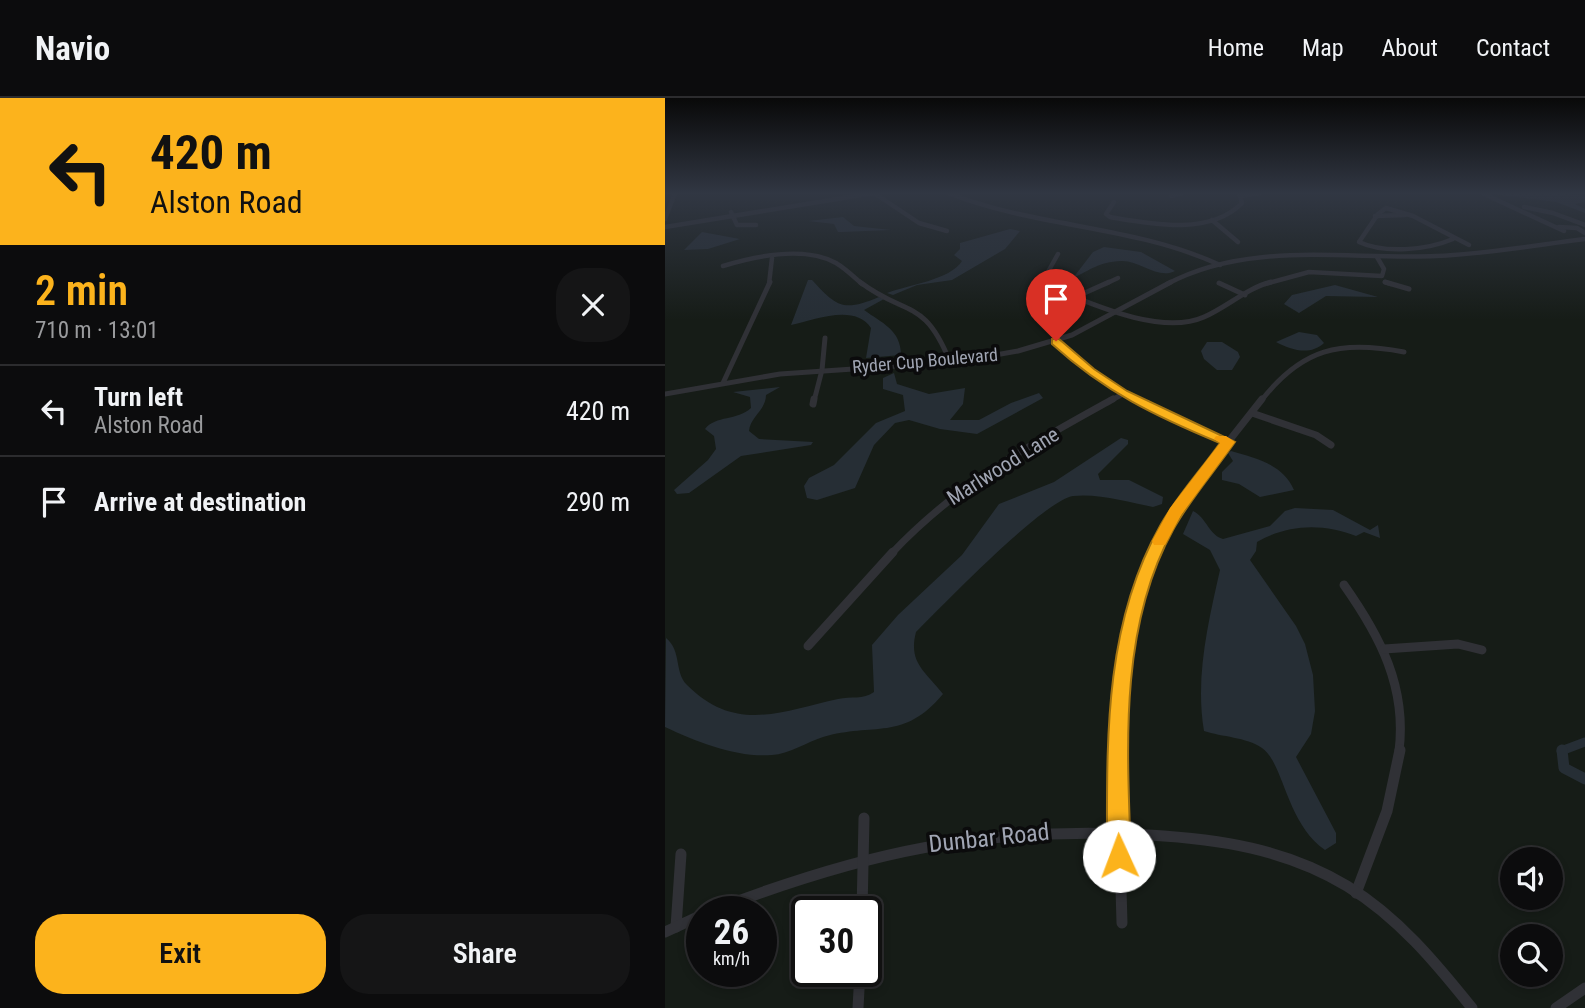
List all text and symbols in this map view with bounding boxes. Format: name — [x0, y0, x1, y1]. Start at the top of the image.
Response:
text: Navio — [35, 29, 110, 68]
text: Home — [1208, 34, 1264, 62]
text: Map — [1302, 34, 1344, 62]
text: About — [1382, 34, 1438, 62]
text: Contact — [1476, 34, 1550, 62]
text: 420 m — [150, 124, 272, 181]
icon: left — [35, 126, 126, 217]
text: Alston Road — [150, 183, 303, 221]
text: 2 min — [35, 266, 128, 315]
button: close — [556, 268, 630, 342]
pin — [1026, 269, 1086, 341]
icon: arrive — [1037, 280, 1075, 318]
text: 710 m · 13:01 — [35, 317, 159, 344]
street label: Ryder Cup Boulevard — [851, 344, 999, 377]
text: Turn left — [94, 382, 183, 412]
icon: left — [35, 392, 73, 430]
text: 420 m — [566, 396, 630, 426]
text: Alston Road — [94, 412, 204, 439]
street label: Marlwood Lane — [943, 422, 1063, 510]
icon: arrive — [35, 483, 73, 521]
text: Arrive at destination — [94, 487, 306, 517]
text: 290 m — [566, 487, 630, 517]
street label: Dunbar Road — [927, 818, 1051, 858]
position arrow — [1082, 819, 1156, 893]
map controls — [1500, 847, 1563, 987]
button: sound — [1500, 847, 1563, 910]
speed limit sign: 30 — [791, 896, 882, 987]
text: 26 — [714, 912, 749, 953]
button: Exit — [35, 914, 326, 994]
button: Share — [340, 914, 630, 994]
button: search — [1500, 924, 1563, 987]
text: km/h — [713, 948, 750, 969]

